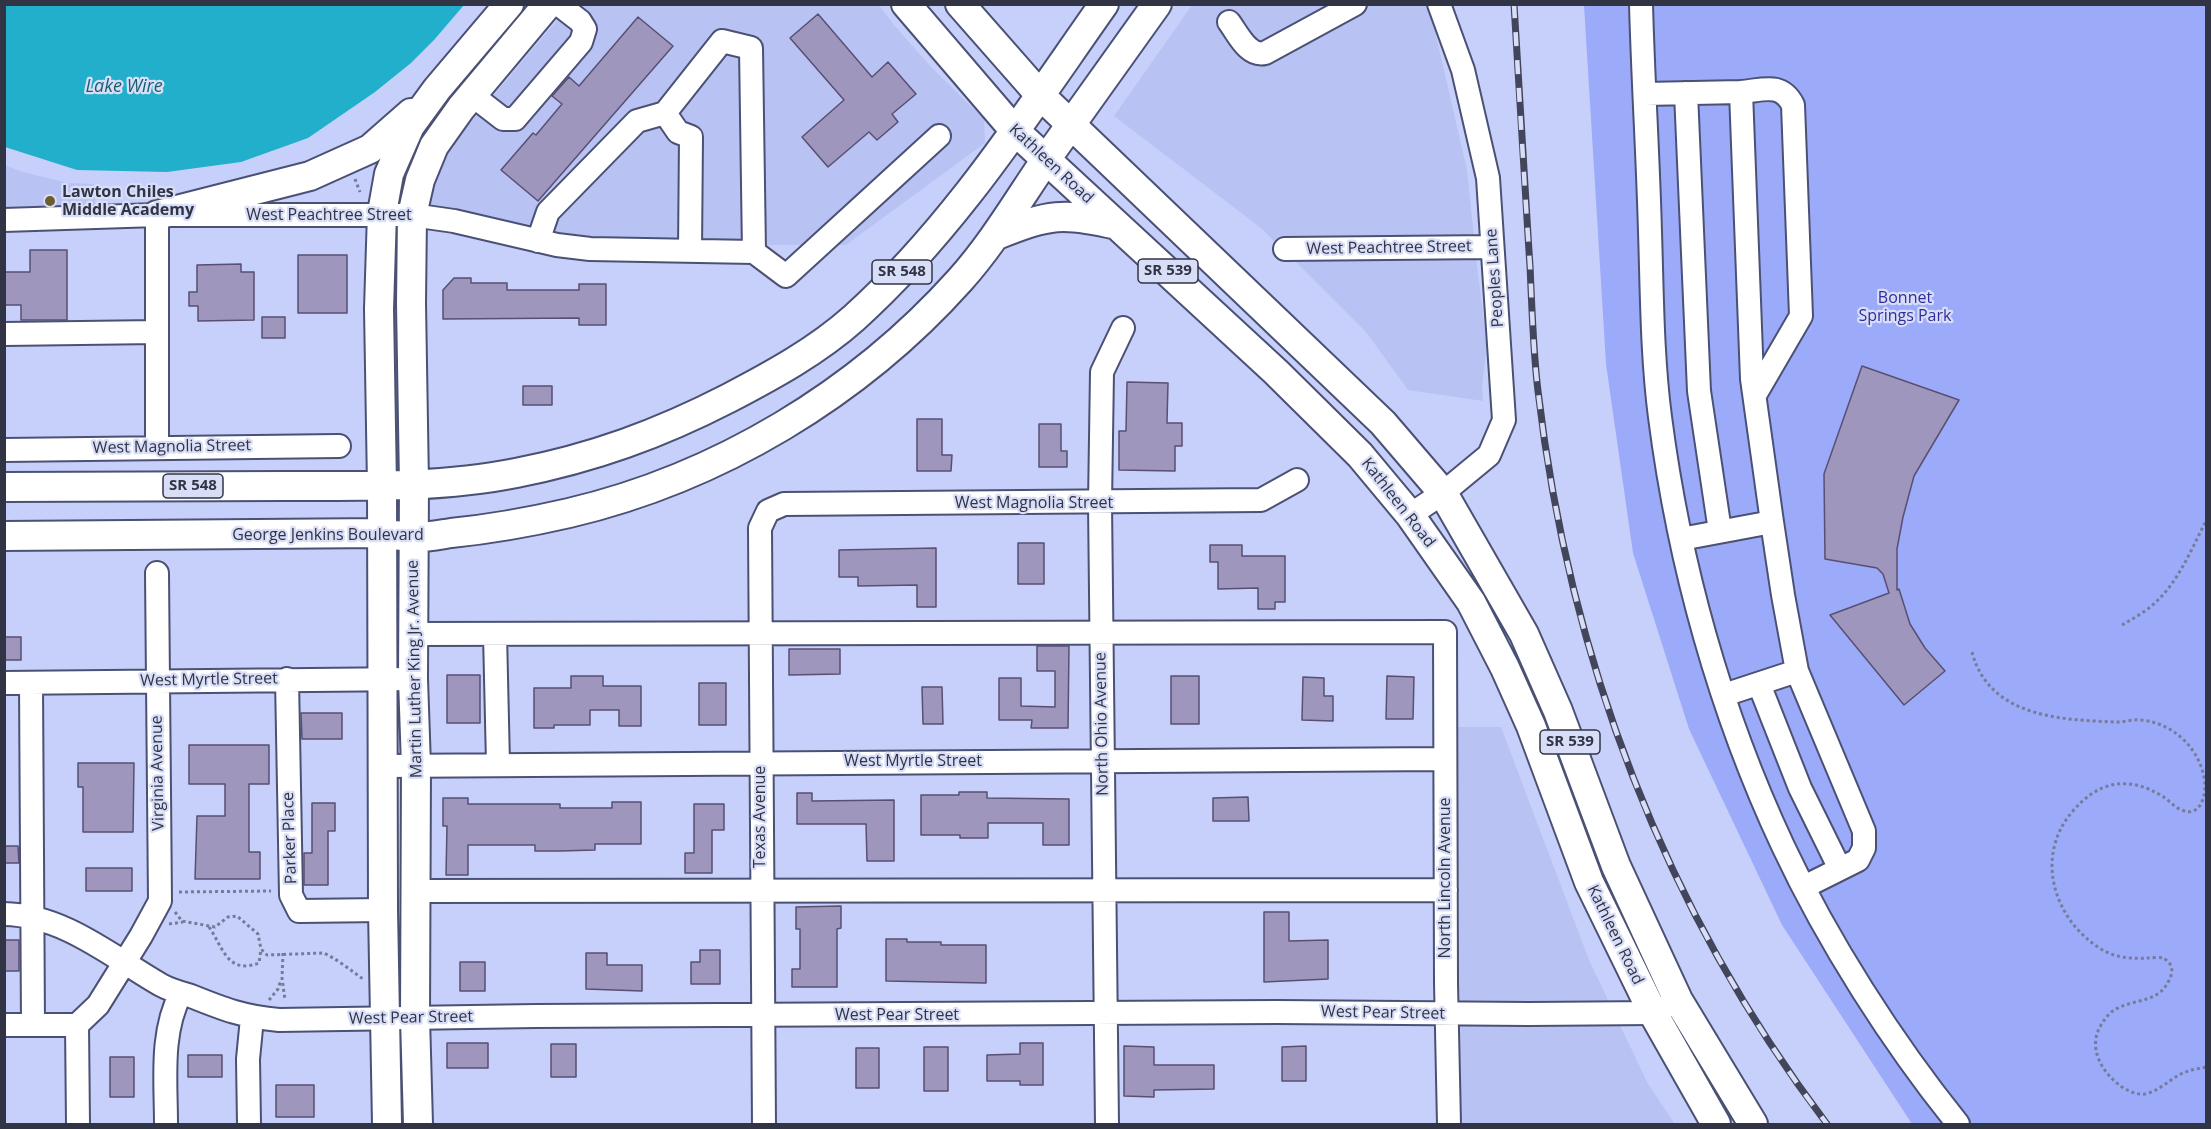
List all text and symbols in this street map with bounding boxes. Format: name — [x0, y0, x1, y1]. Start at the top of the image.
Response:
water label: Lake Wire — [85, 76, 163, 98]
street label: Kathleen Road — [1005, 120, 1097, 208]
place label: Lawton Chiles Middle Academy — [62, 182, 194, 220]
marker: Lawton Chiles Middle Academy — [43, 194, 57, 208]
street label: West Peachtree Street — [246, 205, 412, 225]
street label: Peoples Lane — [1482, 228, 1508, 328]
street label: West Peachtree Street — [1306, 237, 1472, 259]
road number: SR 539 — [1138, 259, 1198, 283]
road number: SR 548 — [872, 260, 932, 284]
park label: Bonnet Springs Park — [1859, 288, 1951, 326]
street label: West Magnolia Street — [93, 436, 251, 458]
street label: Kathleen Road — [1357, 454, 1439, 552]
road number: SR 548 — [163, 474, 223, 498]
street label: West Magnolia Street — [955, 493, 1113, 513]
street label: George Jenkins Boulevard — [232, 525, 424, 545]
street label: Martin Luther King Jr. Avenue — [403, 560, 427, 778]
street label: North Ohio Avenue — [1091, 652, 1113, 796]
street label: West Myrtle Street — [140, 669, 278, 691]
street label: Virginia Avenue — [147, 715, 169, 831]
road number: SR 539 — [1540, 730, 1600, 754]
street label: West Myrtle Street — [844, 751, 982, 771]
street label: Texas Avenue — [750, 766, 770, 868]
street label: Parker Place — [279, 792, 301, 884]
street label: North Lincoln Avenue — [1435, 797, 1455, 959]
street label: Kathleen Road — [1583, 882, 1647, 988]
street label: West Pear Street — [1321, 1002, 1445, 1024]
street label: West Pear Street — [835, 1005, 959, 1025]
street label: West Pear Street — [349, 1007, 473, 1029]

